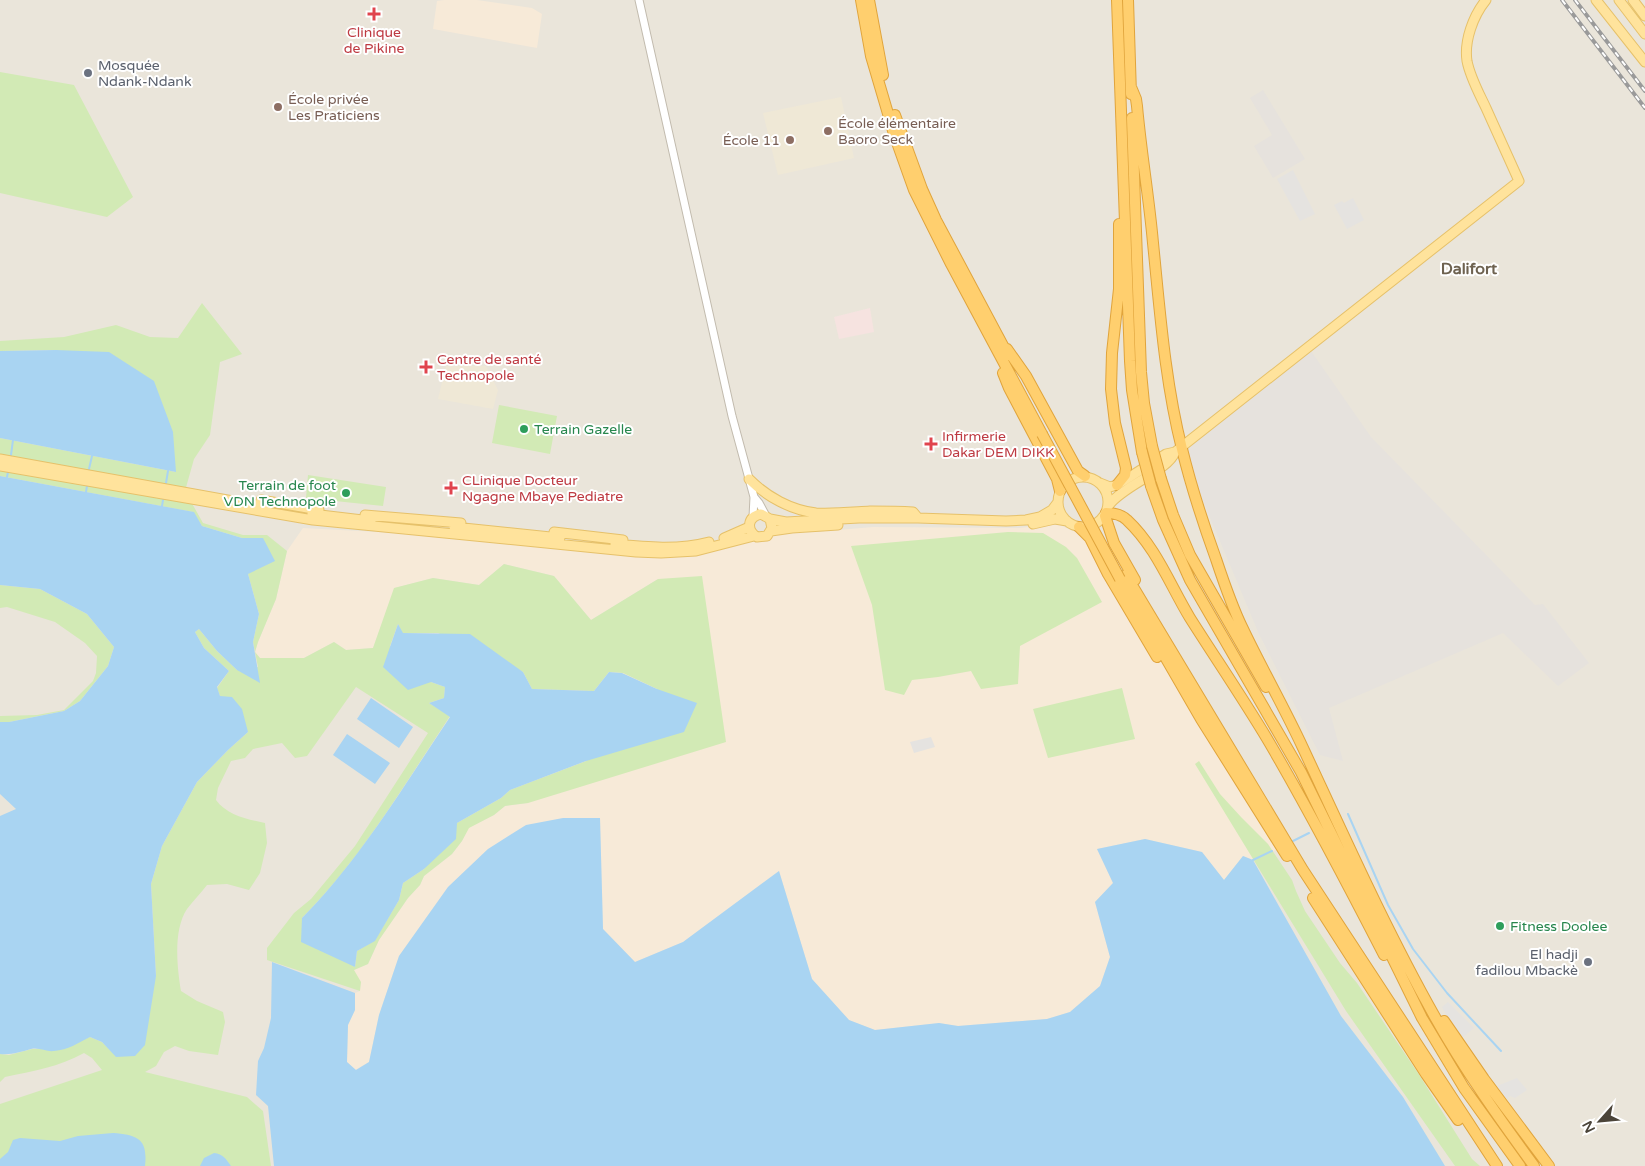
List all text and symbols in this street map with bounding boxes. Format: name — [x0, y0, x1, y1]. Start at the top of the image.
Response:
marker: Clinique de Pikine — [367, 7, 381, 21]
place label: Clinique de Pikine — [344, 24, 404, 57]
place label: Mosquée Ndank-Ndank — [98, 57, 192, 90]
marker: Mosquée Ndank-Ndank — [82, 67, 94, 79]
place label: École privée Les Praticiens — [288, 91, 380, 124]
marker: École privée Les Praticiens — [272, 101, 284, 113]
place label: École élémentaire Baoro Seck — [838, 115, 956, 148]
marker: École élémentaire Baoro Seck — [822, 125, 834, 137]
place label: École 11 — [723, 132, 780, 149]
marker: École 11 — [784, 134, 796, 146]
district label: Dalifort — [1441, 259, 1498, 279]
place label: Centre de santé Technopole — [437, 351, 541, 384]
marker: Centre de santé Technopole — [419, 360, 433, 374]
place label: Terrain Gazelle — [534, 421, 632, 438]
marker: Terrain Gazelle — [518, 423, 530, 435]
place label: Infirmerie Dakar DEM DIKK — [942, 428, 1054, 461]
marker: Infirmerie Dakar DEM DIKK — [924, 437, 938, 451]
place label: CLinique Docteur Ngagne Mbaye Pediatre — [462, 472, 623, 505]
place label: Terrain de foot VDN Technopole — [224, 477, 337, 510]
marker: CLinique Docteur Ngagne Mbaye Pediatre — [444, 481, 458, 495]
marker: Terrain de foot VDN Technopole — [340, 487, 352, 499]
place label: Fitness Doolee — [1510, 918, 1607, 935]
marker: Fitness Doolee — [1494, 920, 1506, 932]
place label: El hadji fadilou Mbackè — [1476, 946, 1578, 979]
marker: El hadji fadilou Mbackè — [1582, 956, 1594, 968]
north arrow — [1575, 1096, 1625, 1146]
text: N — [1579, 1118, 1599, 1136]

